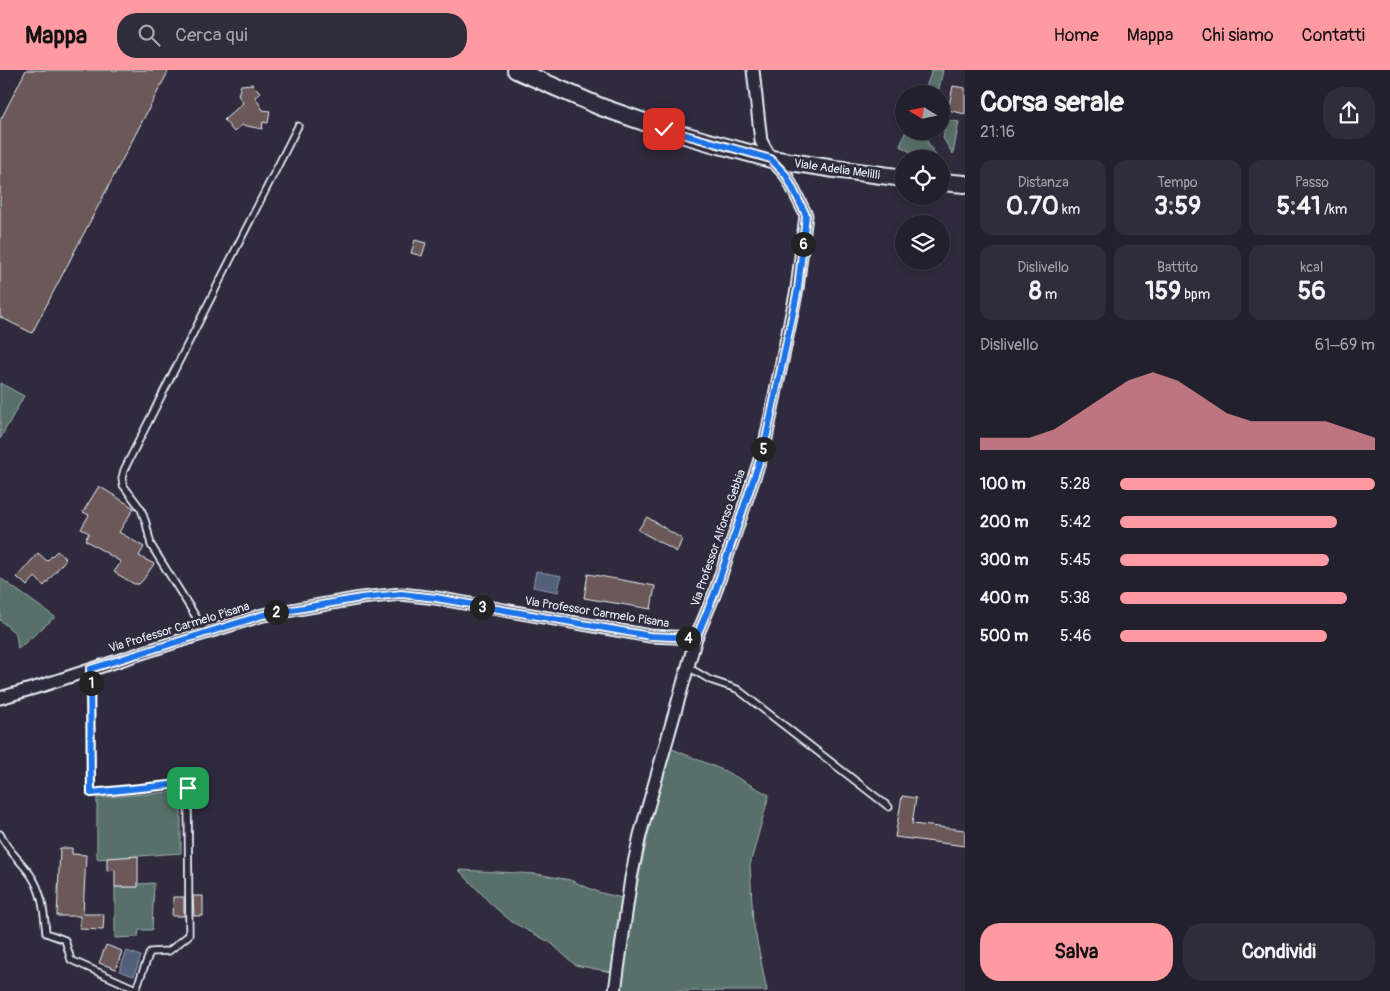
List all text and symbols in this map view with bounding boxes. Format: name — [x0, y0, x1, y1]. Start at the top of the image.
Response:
search box — [117, 13, 467, 58]
text: Mappa — [25, 21, 87, 50]
icon: search — [135, 21, 163, 49]
text: Cerca qui — [175, 23, 248, 47]
text: Home — [1053, 24, 1099, 47]
text: Mappa — [1127, 24, 1173, 47]
text: Chi siamo — [1201, 24, 1274, 47]
text: Contatti — [1302, 24, 1365, 47]
north arrow — [895, 85, 950, 140]
map controls — [895, 85, 950, 270]
text: Corsa serale — [980, 85, 1124, 120]
button: share — [1323, 87, 1375, 139]
pin — [643, 108, 685, 150]
icon: check — [650, 115, 678, 143]
text: 21:16 — [980, 122, 1015, 142]
button: locate — [895, 150, 950, 205]
street label: Viale Adelia Melilli — [793, 156, 881, 183]
text: Distanza — [1018, 174, 1069, 191]
text: Tempo — [1157, 174, 1198, 191]
text: Passo — [1295, 174, 1329, 191]
text: 0.70 — [1006, 191, 1059, 222]
text: 3:59 — [1154, 191, 1201, 222]
text: 5:41 — [1276, 191, 1321, 222]
text: km — [1059, 201, 1080, 218]
text: /km — [1321, 201, 1347, 218]
button: layers — [895, 215, 950, 270]
pin: 6 — [790, 232, 816, 256]
text: 6 — [799, 236, 808, 253]
text: Dislivello — [1018, 259, 1069, 276]
text: Battito — [1157, 259, 1198, 276]
text: kcal — [1300, 259, 1323, 276]
text: 8 — [1029, 276, 1042, 307]
text: 159 — [1145, 276, 1181, 307]
text: 56 — [1298, 276, 1326, 307]
text: m — [1042, 286, 1057, 303]
text: bpm — [1181, 286, 1210, 303]
text: Dislivello — [980, 335, 1038, 355]
text: 61–69 m — [1315, 335, 1375, 355]
pin: 5 — [750, 436, 776, 462]
text: 5 — [760, 441, 767, 458]
street label: Via Professor Alfonso Gebbia — [688, 467, 749, 609]
text: 100 m — [980, 474, 1026, 494]
text: 5:28 — [1060, 474, 1090, 494]
text: 200 m — [980, 512, 1028, 532]
text: 5:42 — [1060, 512, 1091, 532]
text: 300 m — [980, 550, 1028, 570]
text: 5:45 — [1060, 550, 1091, 570]
text: 400 m — [980, 588, 1029, 608]
text: 5:38 — [1060, 588, 1090, 608]
pin: 3 — [470, 594, 494, 620]
street label: Via Professor Carmelo Pisana — [524, 594, 671, 631]
street label: Via Professor Carmelo Pisana — [107, 599, 252, 656]
text: 3 — [479, 599, 486, 616]
pin: 2 — [264, 600, 288, 624]
text: 2 — [273, 604, 280, 621]
pin: 4 — [676, 626, 700, 650]
text: 500 m — [980, 626, 1028, 646]
text: 5:46 — [1060, 626, 1092, 646]
text: 4 — [684, 630, 693, 647]
pin: 1 — [78, 670, 104, 696]
text: 1 — [89, 675, 94, 692]
pin — [167, 767, 209, 809]
icon: arrive — [174, 774, 202, 802]
button: Salva — [980, 923, 1173, 981]
button: Condividi — [1183, 923, 1375, 981]

